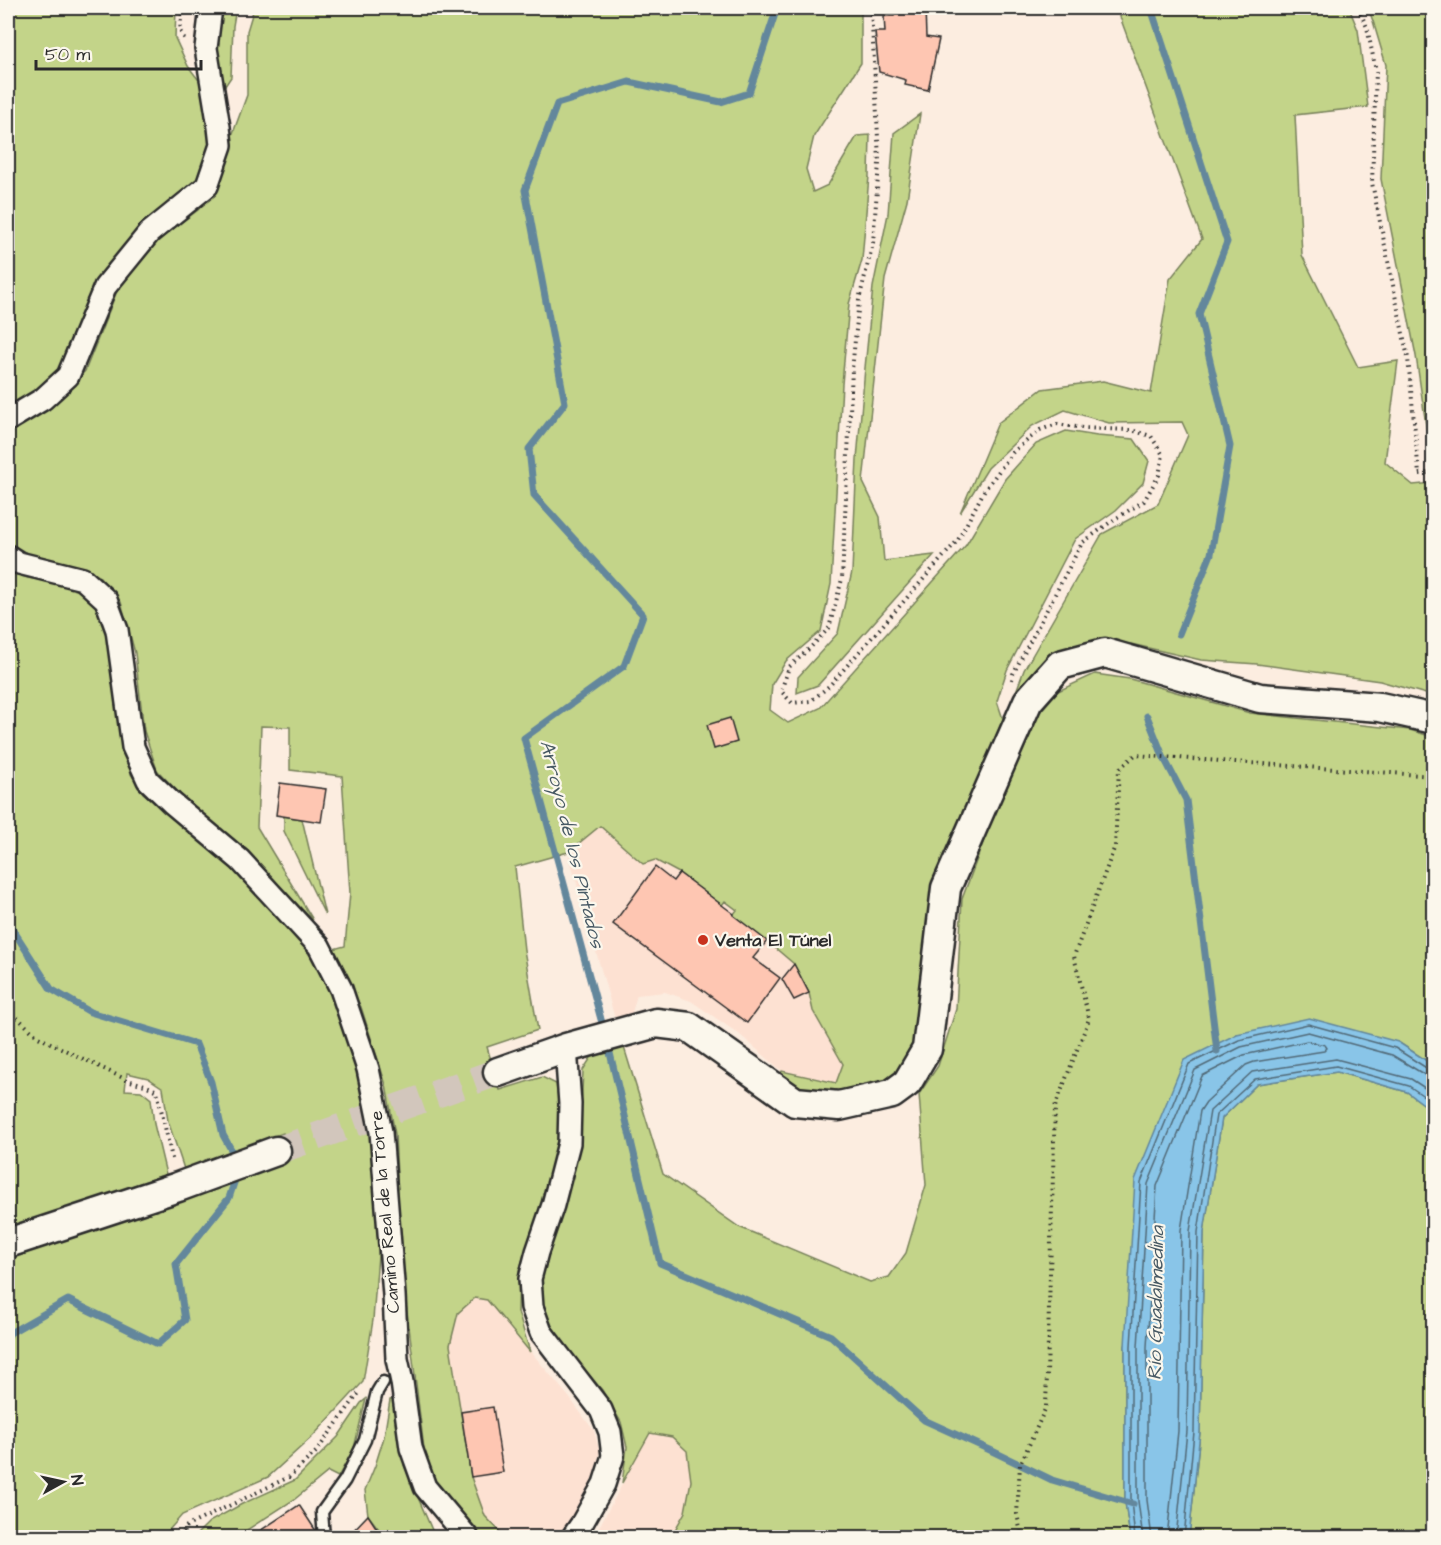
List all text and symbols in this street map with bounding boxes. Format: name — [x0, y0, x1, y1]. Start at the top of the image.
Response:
scale bar — [36, 33, 201, 71]
text: 50 m — [45, 42, 90, 67]
water label: Arroyo de los Pintados — [532, 737, 612, 952]
place label: Venta El Túnel — [714, 928, 831, 953]
marker: Venta El Túnel — [696, 933, 710, 947]
street label: Camino Real de la Torre — [364, 1110, 406, 1314]
water label: Río Guadalmedina — [1141, 1225, 1171, 1380]
north arrow — [33, 1452, 93, 1512]
text: N — [65, 1474, 88, 1487]

